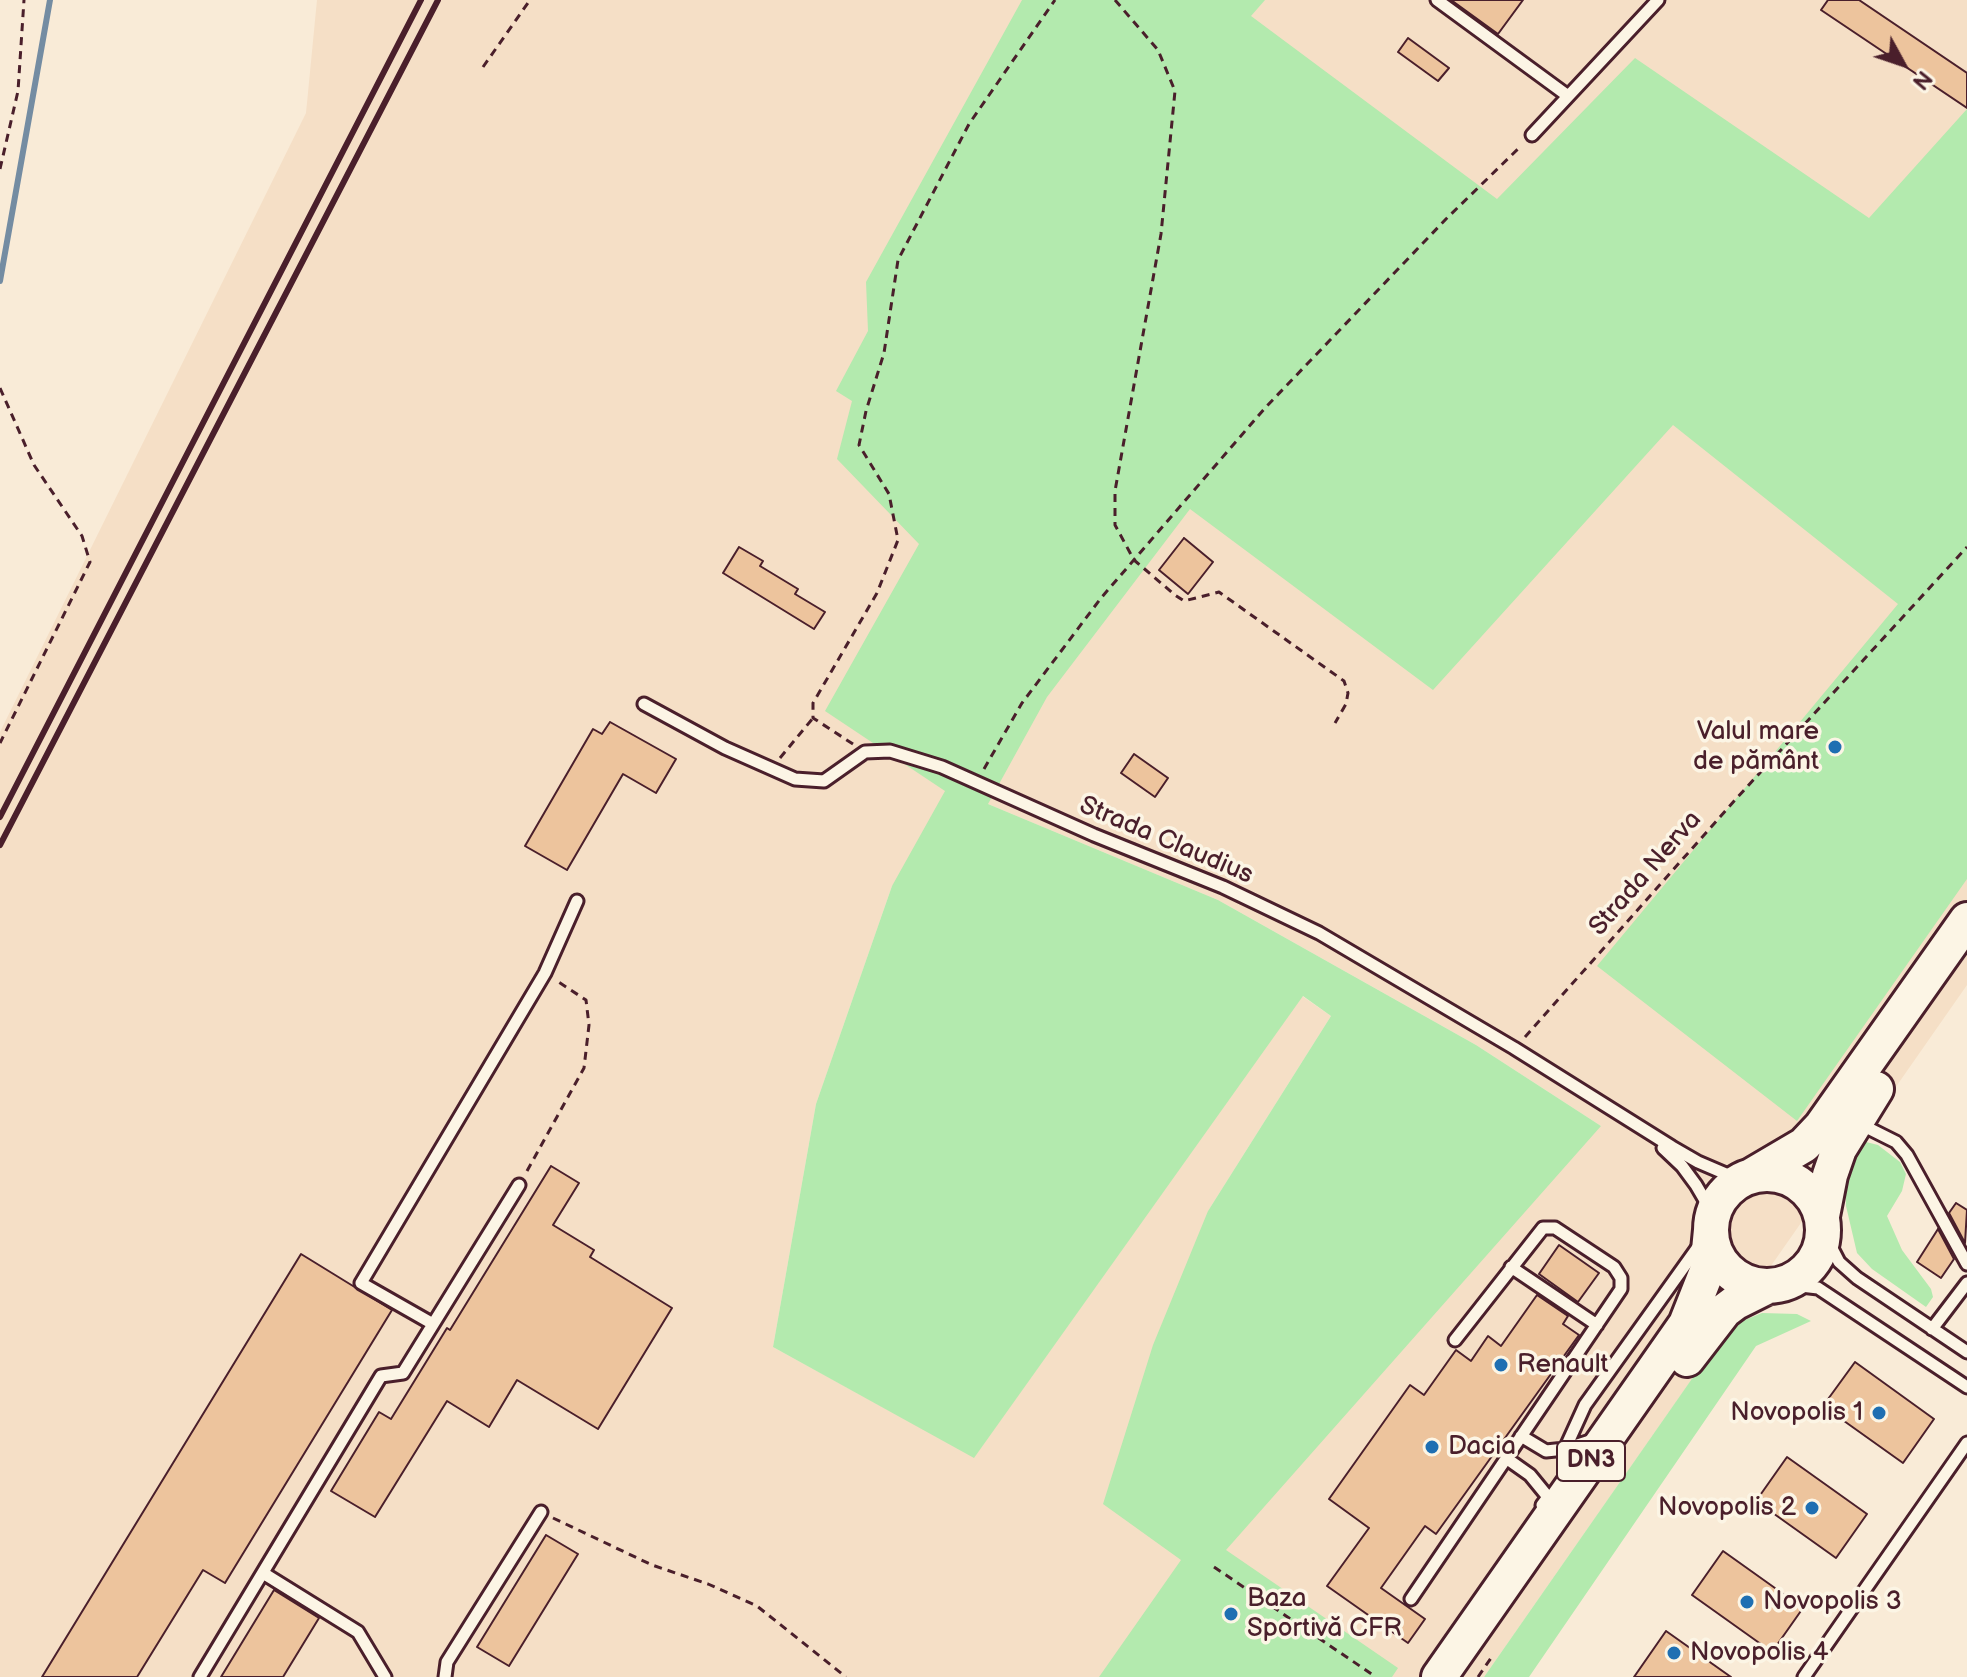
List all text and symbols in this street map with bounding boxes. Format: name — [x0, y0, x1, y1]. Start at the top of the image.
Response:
north arrow — [1863, 24, 1943, 104]
text: N — [1906, 65, 1937, 95]
place label: Valul mare de pământ — [1693, 716, 1819, 778]
marker: Valul mare de pământ — [1826, 738, 1844, 756]
street label: Strada Claudius — [1074, 790, 1258, 892]
street label: Strada Nerva — [1583, 805, 1709, 943]
place label: Renault — [1517, 1349, 1609, 1381]
marker: Renault — [1492, 1356, 1510, 1374]
place label: Novopolis 1 — [1730, 1397, 1863, 1429]
marker: Novopolis 1 — [1870, 1404, 1888, 1422]
place label: Dacia — [1448, 1431, 1516, 1463]
marker: Dacia — [1423, 1438, 1441, 1456]
road number: DN3 — [1557, 1441, 1625, 1481]
place label: Novopolis 2 — [1658, 1492, 1796, 1524]
marker: Novopolis 2 — [1803, 1499, 1821, 1517]
place label: Baza Sportivă CFR — [1247, 1583, 1402, 1644]
place label: Novopolis 3 — [1763, 1586, 1902, 1618]
marker: Novopolis 3 — [1738, 1593, 1756, 1611]
marker: Baza Sportivă CFR — [1222, 1605, 1240, 1623]
place label: Novopolis 4 — [1690, 1637, 1829, 1669]
marker: Novopolis 4 — [1665, 1644, 1683, 1662]

